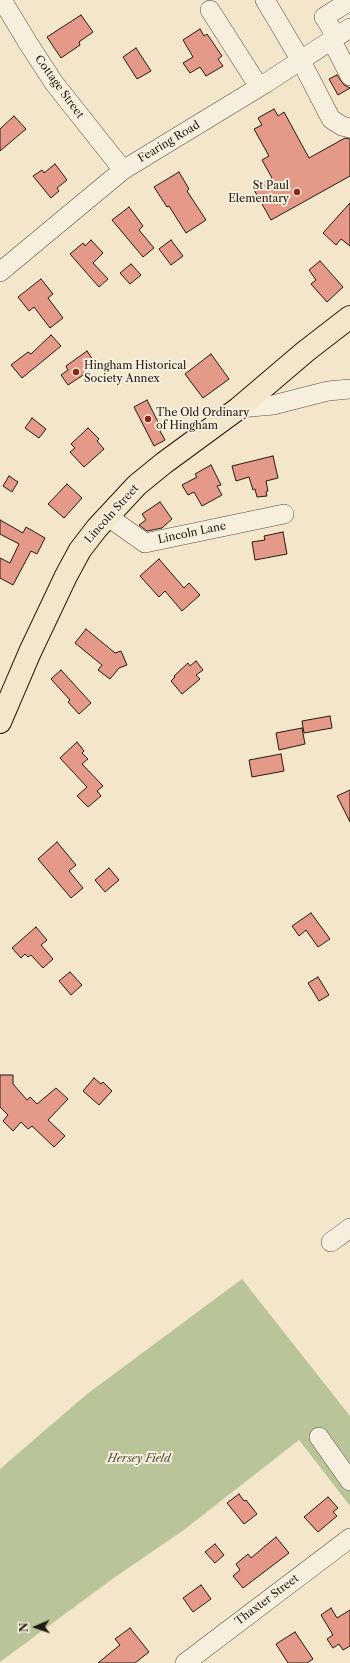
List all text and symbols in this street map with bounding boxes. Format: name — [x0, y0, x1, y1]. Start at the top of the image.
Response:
street label: Cottage Street — [32, 53, 86, 121]
street label: Fearing Road — [136, 118, 202, 166]
place label: St Paul Elementary — [228, 179, 289, 205]
marker: St Paul Elementary — [292, 187, 302, 197]
place label: Hingham Historical Society Annex — [84, 359, 186, 385]
marker: Hingham Historical Society Annex — [71, 367, 81, 377]
place label: The Old Ordinary of Hingham — [156, 406, 249, 432]
marker: The Old Ordinary of Hingham — [143, 414, 153, 424]
street label: Lincoln Street — [82, 482, 142, 546]
street label: Lincoln Lane — [157, 519, 227, 547]
park label: Hersey Field — [108, 1452, 170, 1466]
street label: Thaxter Street — [233, 1572, 301, 1628]
north arrow — [16, 1607, 56, 1647]
text: N — [17, 1622, 31, 1632]

